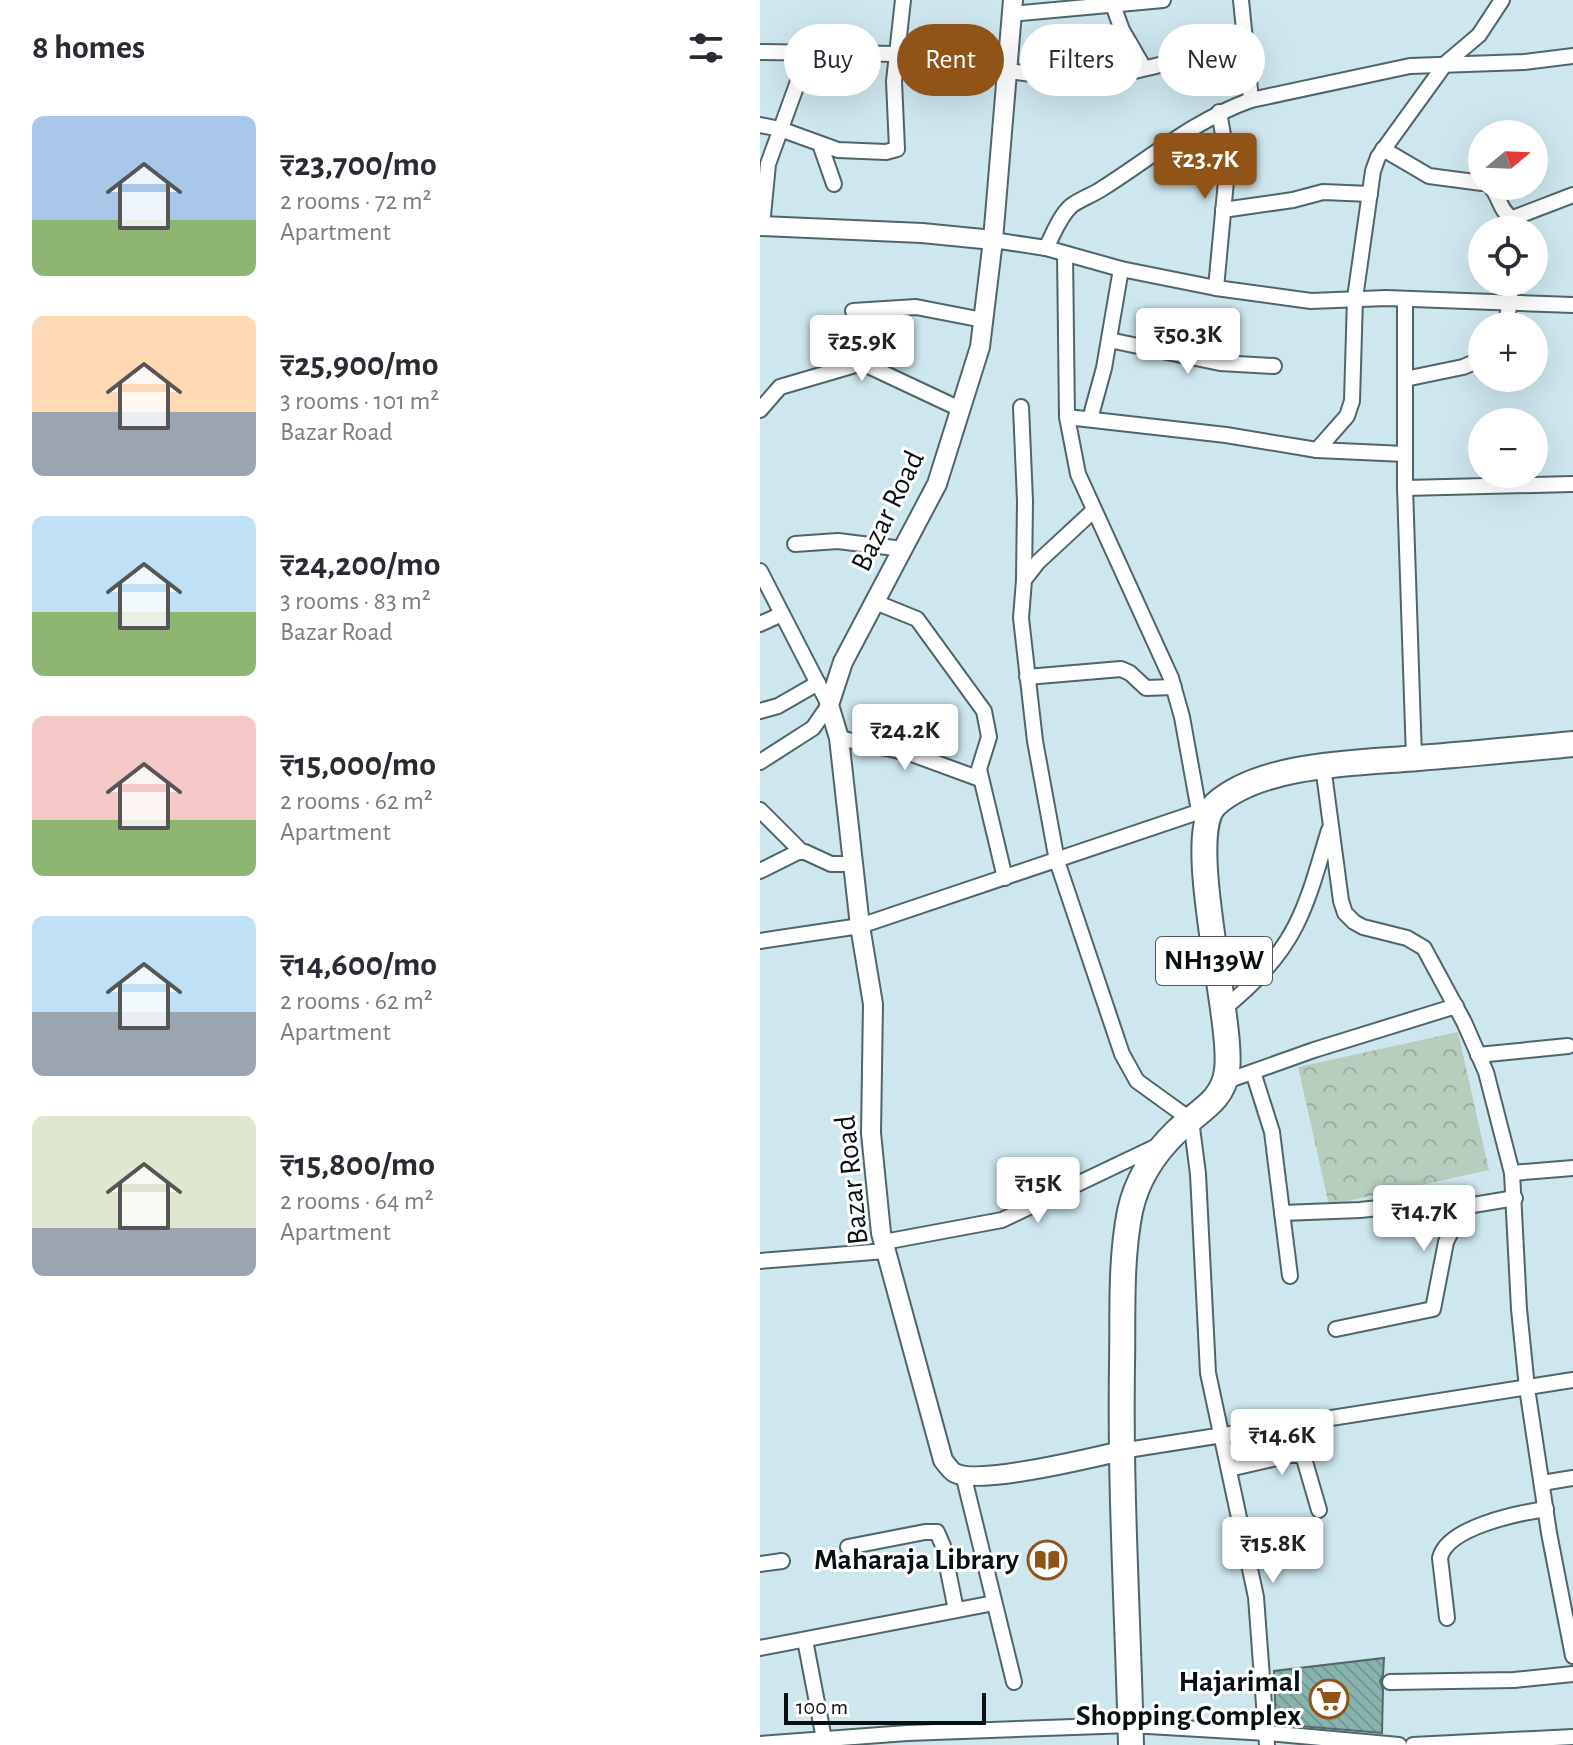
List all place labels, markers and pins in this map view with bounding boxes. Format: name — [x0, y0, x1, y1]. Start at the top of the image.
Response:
pin: ₹23.7K — [1140, 133, 1270, 201]
pin: ₹50.3K — [1123, 308, 1253, 376]
pin: ₹25.9K — [797, 315, 927, 383]
pin: ₹24.2K — [840, 704, 970, 772]
pin: ₹15K — [991, 1157, 1085, 1225]
pin: ₹14.7K — [1359, 1185, 1489, 1253]
pin: ₹14.6K — [1217, 1409, 1347, 1477]
pin: ₹15.8K — [1208, 1517, 1338, 1585]
library icon: Maharaja Library — [1026, 1539, 1068, 1581]
place label: Maharaja Library — [814, 1545, 1020, 1575]
place label: Hajarimal Shopping Complex — [1076, 1667, 1301, 1731]
supermarket icon: Hajarimal Shopping Complex — [1308, 1678, 1350, 1720]

